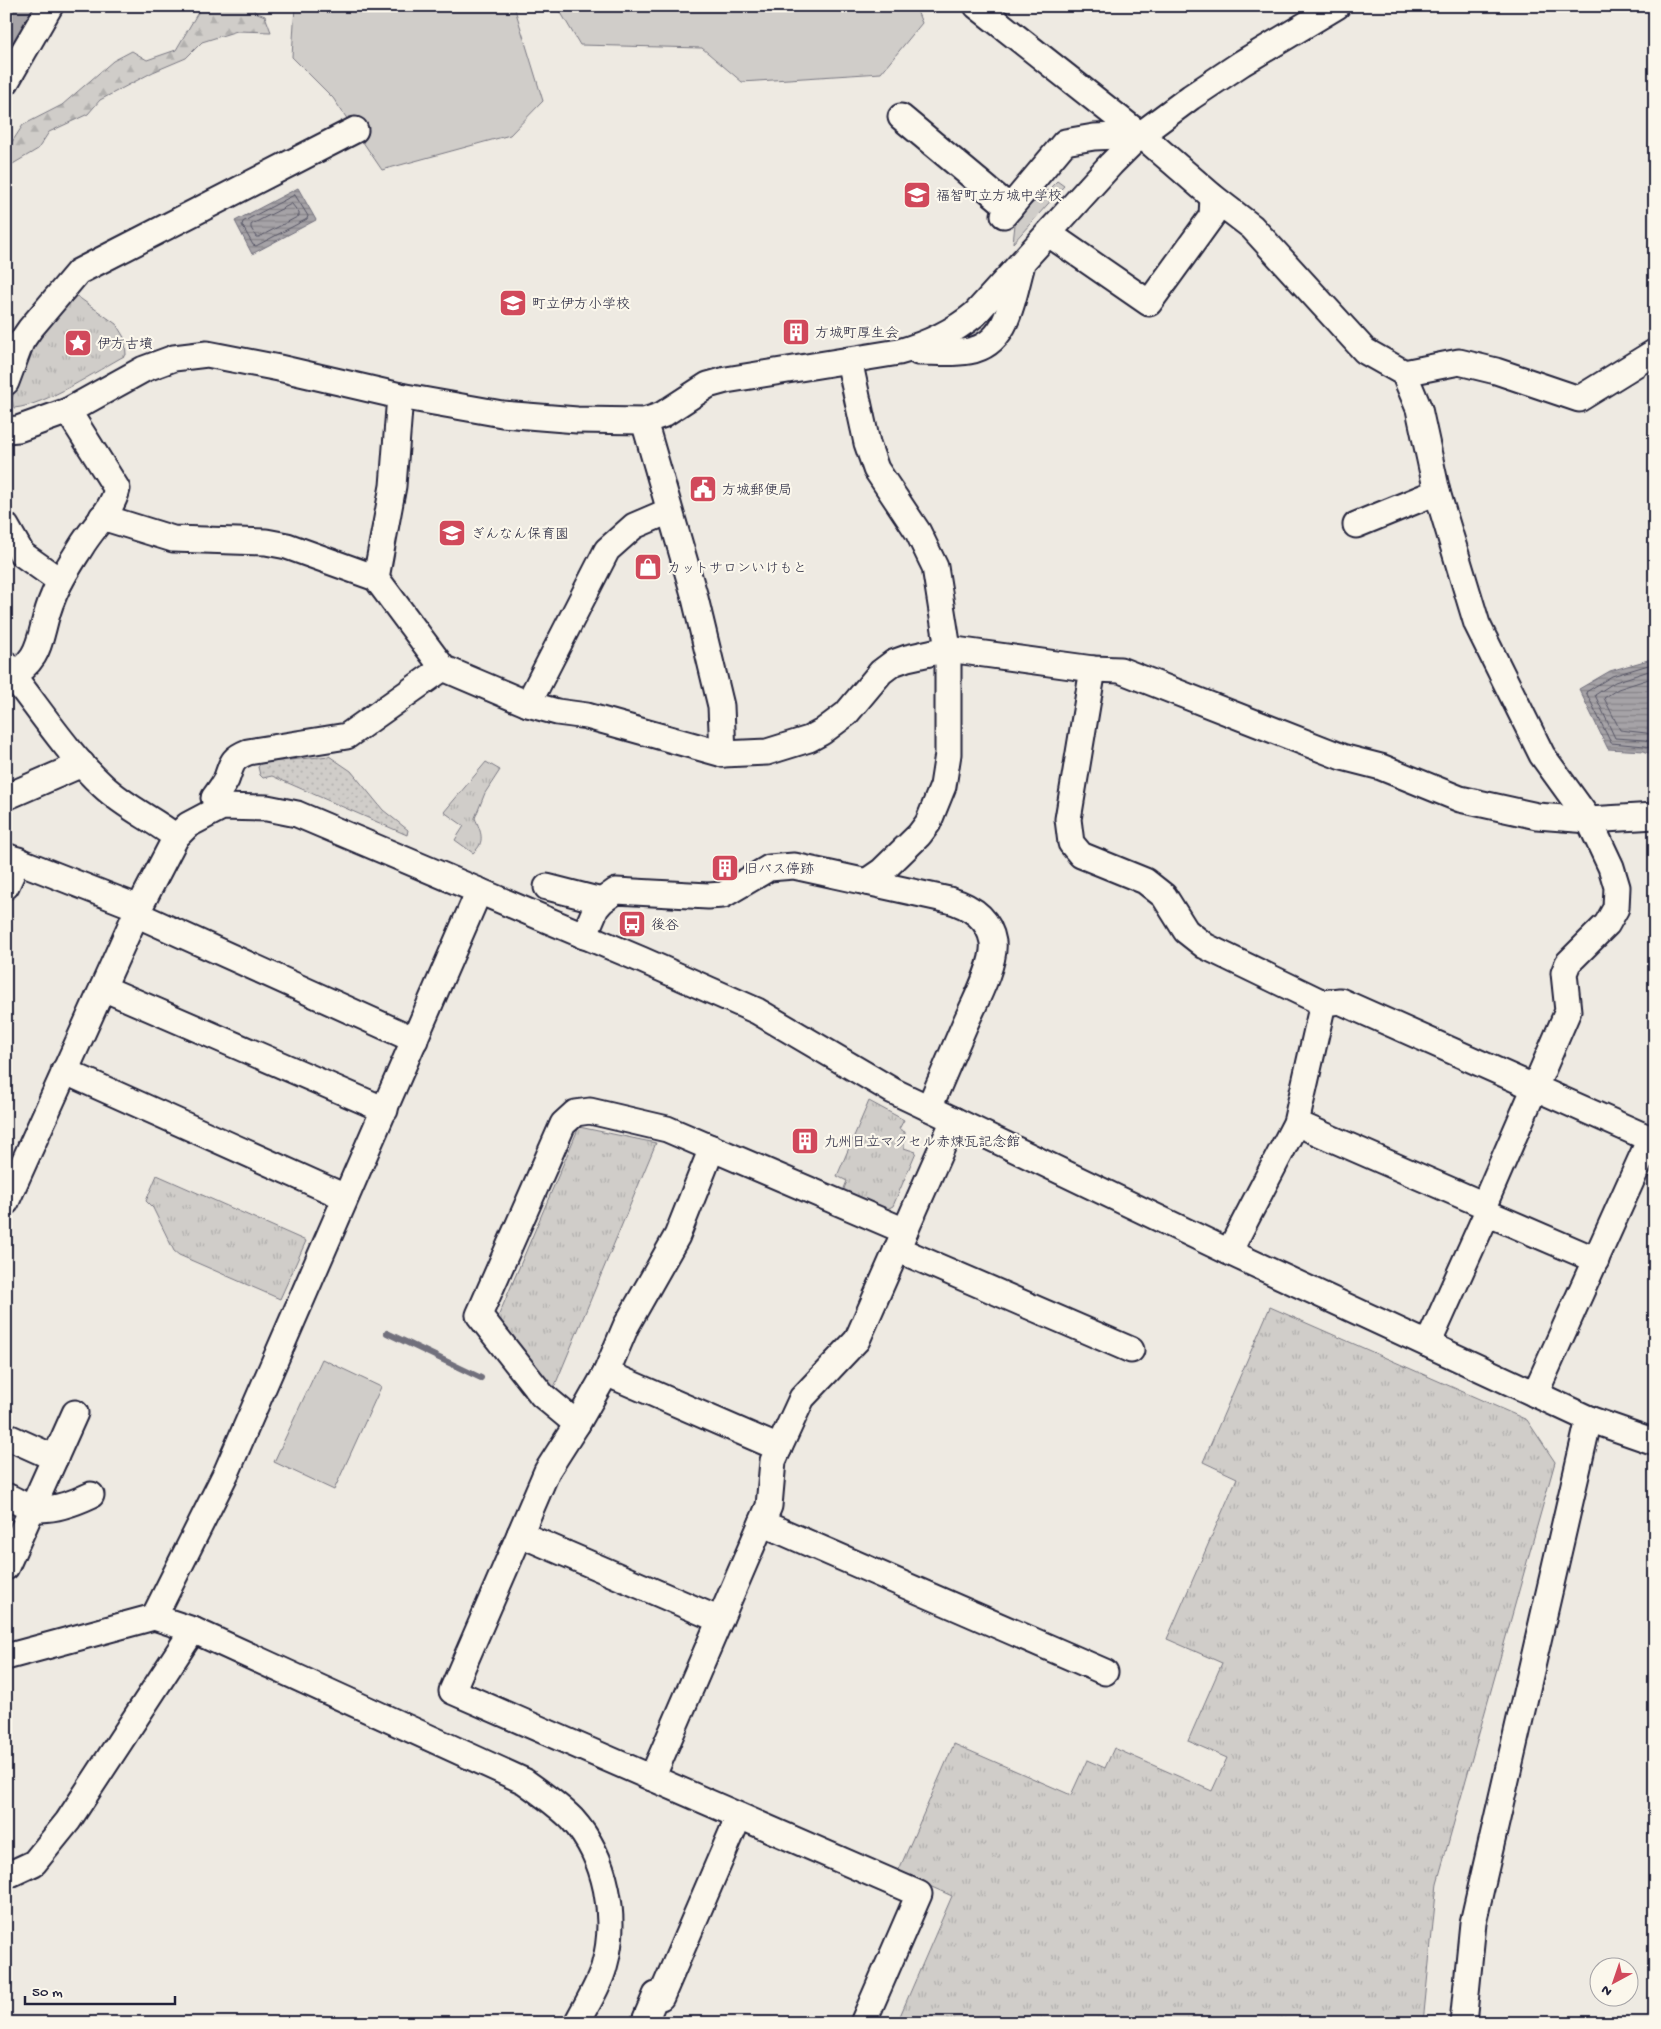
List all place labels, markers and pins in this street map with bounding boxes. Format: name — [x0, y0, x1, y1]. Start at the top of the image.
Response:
school or university icon: 福智町立方城中学校 — [902, 180, 932, 210]
place label: 福智町立方城中学校 — [936, 189, 1062, 206]
school or university icon: 町立伊方小学校 — [498, 288, 528, 318]
place label: 町立伊方小学校 — [532, 297, 630, 314]
building icon: 方城町厚生会 — [781, 317, 811, 347]
place label: 方城町厚生会 — [815, 326, 899, 343]
place icon: 伊方古墳 — [63, 328, 93, 358]
place label: 伊方古墳 — [97, 337, 153, 354]
public building icon: 方城郵便局 — [688, 474, 718, 504]
place label: 方城郵便局 — [722, 483, 792, 500]
school or university icon: ぎんなん保育園 — [437, 518, 467, 548]
place label: ぎんなん保育園 — [471, 527, 569, 544]
shop icon: カットサロンいけもと — [633, 552, 663, 582]
place label: カットサロンいけもと — [667, 561, 807, 578]
building icon: 旧バス停跡 — [710, 853, 740, 883]
place label: 旧バス停跡 — [744, 862, 814, 879]
bus stop icon: 後谷 — [617, 909, 647, 939]
place label: 後谷 — [651, 918, 679, 935]
building icon: 九州日立マクセル赤煉瓦記念館 — [790, 1126, 820, 1156]
place label: 九州日立マクセル赤煉瓦記念館 — [824, 1134, 1020, 1152]

